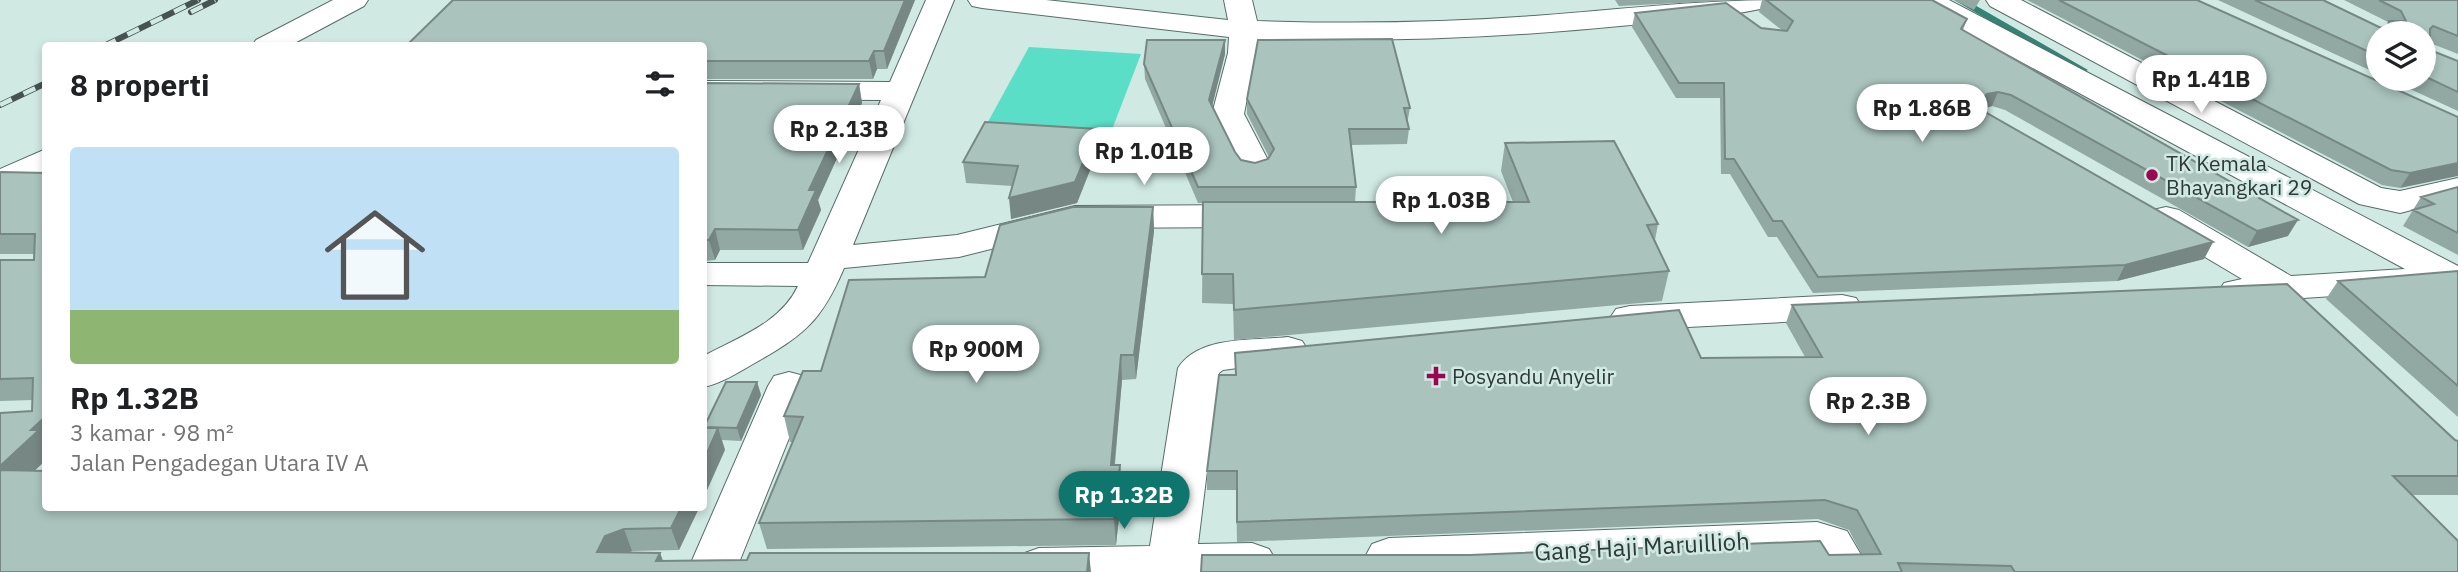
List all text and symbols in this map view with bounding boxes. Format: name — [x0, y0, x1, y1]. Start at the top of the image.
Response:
map controls — [2366, 21, 2436, 91]
button: layers — [2366, 21, 2436, 91]
pin: Rp 1.41B — [2129, 55, 2273, 115]
text: Rp 1.41B — [2152, 63, 2250, 93]
text: 8 properti — [70, 65, 210, 104]
icon: filters — [641, 65, 679, 103]
pin: Rp 1.86B — [1850, 85, 1994, 144]
text: Rp 1.86B — [1873, 92, 1971, 122]
pin: Rp 2.13B — [767, 106, 911, 165]
text: Rp 2.13B — [790, 113, 888, 143]
pin: Rp 1.01B — [1072, 128, 1216, 187]
text: Rp 1.01B — [1095, 135, 1193, 165]
place label: TK Kemala Bhayangkari 29 — [2166, 149, 2312, 201]
marker: TK Kemala Bhayangkari 29 — [2144, 167, 2160, 183]
pin: Rp 1.03B — [1369, 176, 1513, 236]
text: Rp 1.03B — [1392, 184, 1490, 214]
icon: home — [312, 192, 438, 318]
pin: Rp 900M — [911, 326, 1041, 385]
text: Rp 900M — [928, 333, 1024, 363]
place label: Posyandu Anyelir — [1452, 362, 1614, 390]
marker: Posyandu Anyelir — [1426, 366, 1446, 386]
text: Rp 1.32B — [70, 378, 199, 417]
pin: Rp 2.3B — [1803, 378, 1933, 437]
text: Rp 2.3B — [1826, 385, 1911, 415]
text: 3 kamar · 98 m² — [70, 417, 234, 447]
text: Jalan Pengadegan Utara IV A — [70, 447, 369, 477]
pin: Rp 1.32B — [1052, 472, 1196, 531]
text: Rp 1.32B — [1075, 479, 1173, 509]
street label: Gang Haji Maruillioh — [1533, 524, 1751, 568]

